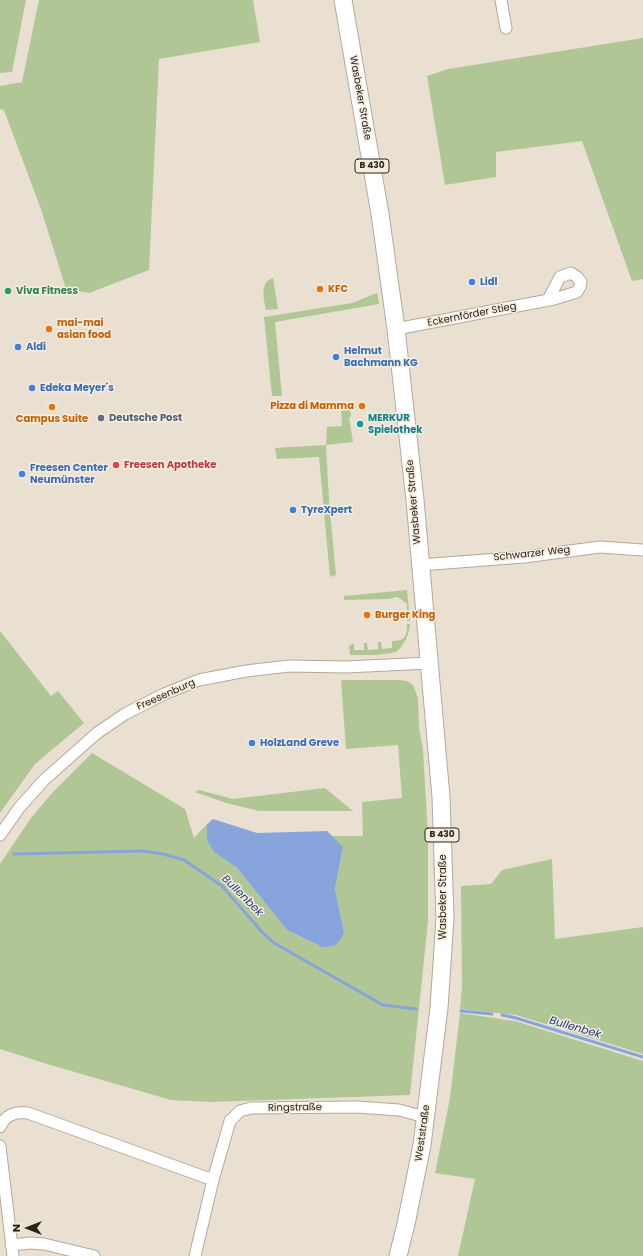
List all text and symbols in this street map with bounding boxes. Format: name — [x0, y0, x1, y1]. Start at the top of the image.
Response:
street label: Wasbeker Straße — [347, 55, 373, 141]
road number: B 430 — [355, 159, 389, 173]
place label: Lidl — [480, 276, 497, 288]
marker: Lidl — [467, 277, 477, 287]
place label: KFC — [328, 283, 348, 295]
marker: KFC — [315, 284, 325, 294]
place label: Viva Fitness — [16, 285, 78, 297]
marker: Viva Fitness — [3, 286, 13, 296]
street label: Eckernförder Stieg — [426, 300, 518, 330]
place label: mai-mai asian food — [57, 317, 111, 340]
marker: mai-mai asian food — [44, 324, 54, 334]
place label: Aldi — [26, 341, 46, 353]
marker: Aldi — [13, 342, 23, 352]
place label: Helmut Bachmann KG — [344, 345, 418, 368]
marker: Helmut Bachmann KG — [331, 352, 341, 362]
place label: Edeka Meyer´s — [40, 382, 114, 394]
marker: Edeka Meyer´s — [27, 383, 37, 393]
place label: Pizza di Mamma — [270, 400, 354, 412]
marker: Pizza di Mamma — [357, 401, 367, 411]
marker: Campus Suite — [47, 402, 57, 412]
place label: Deutsche Post — [109, 412, 182, 424]
place label: MERKUR Spielothek — [368, 412, 423, 436]
place label: Campus Suite — [16, 413, 88, 425]
marker: Deutsche Post — [96, 413, 106, 423]
marker: MERKUR Spielothek — [355, 419, 365, 429]
place label: Freesen Apotheke — [124, 459, 216, 471]
street label: Wasbeker Straße — [404, 459, 424, 545]
marker: Freesen Apotheke — [111, 460, 121, 470]
place label: Freesen Center Neumünster — [30, 462, 108, 486]
marker: Freesen Center Neumünster — [17, 469, 27, 479]
place label: TyreXpert — [301, 504, 352, 516]
marker: TyreXpert — [288, 505, 298, 515]
street label: Schwarzer Weg — [493, 544, 571, 564]
place label: Burger King — [375, 609, 435, 621]
marker: Burger King — [362, 610, 372, 620]
street label: Freesenburg — [135, 677, 197, 713]
place label: HolzLand Greve — [260, 737, 339, 749]
marker: HolzLand Greve — [247, 738, 257, 748]
road number: B 430 — [425, 828, 459, 842]
street label: Wasbeker Straße — [437, 854, 449, 940]
water label: Bullenbek — [219, 873, 265, 919]
water label: Bullenbek — [548, 1014, 602, 1042]
street label: Ringstraße — [268, 1102, 322, 1114]
street label: Weststraße — [413, 1104, 433, 1162]
north arrow — [8, 1208, 48, 1248]
text: N — [8, 1224, 24, 1232]

